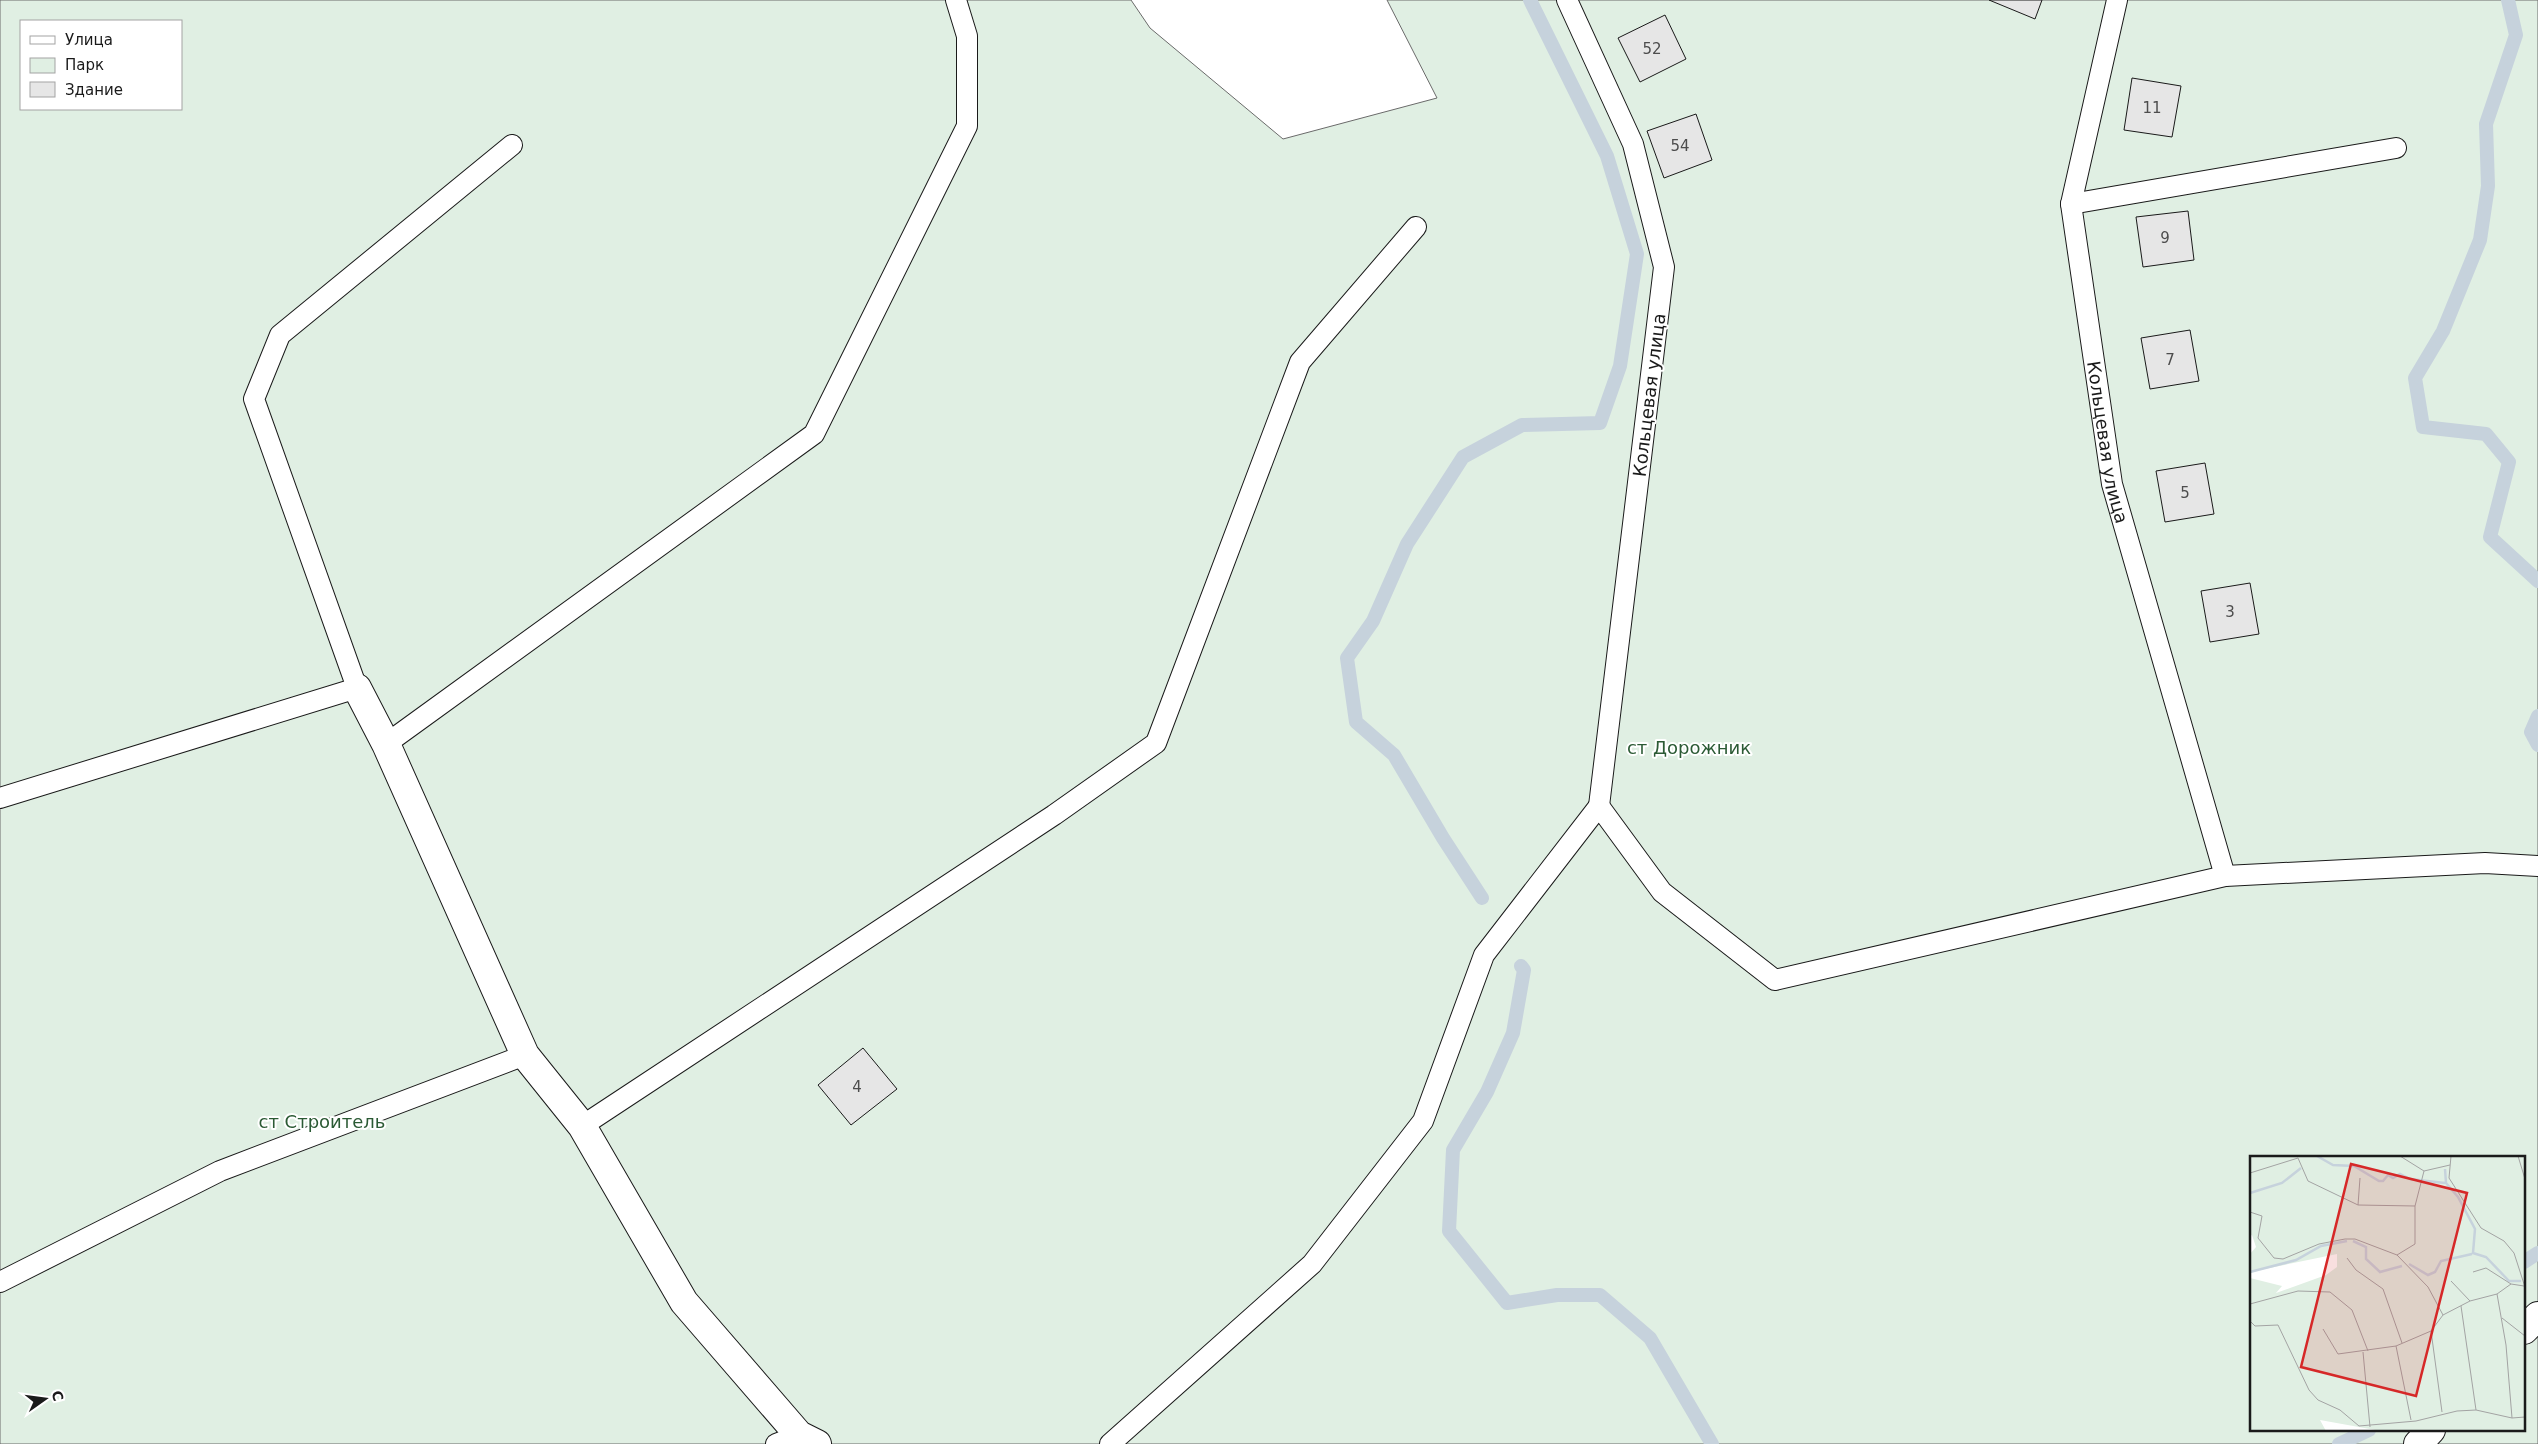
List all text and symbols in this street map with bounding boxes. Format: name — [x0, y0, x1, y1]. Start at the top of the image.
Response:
legend — [20, 20, 182, 110]
text: Улица — [65, 31, 113, 49]
house number: 52 — [1642, 40, 1662, 58]
text: Парк — [65, 56, 104, 74]
text: Здание — [65, 81, 123, 99]
house number: 11 — [2142, 99, 2162, 117]
house number: 54 — [1670, 137, 1690, 155]
house number: 9 — [2160, 229, 2170, 247]
street label: Кольцевая улица — [1629, 312, 1669, 478]
house number: 7 — [2165, 351, 2175, 369]
street label: Кольцевая улица — [2084, 359, 2133, 526]
house number: 5 — [2180, 484, 2190, 502]
house number: 3 — [2225, 603, 2235, 621]
park label: ст Дорожник — [1627, 737, 1751, 758]
house number: 4 — [852, 1078, 862, 1096]
park label: ст Строитель — [259, 1111, 385, 1132]
inset map — [2250, 1156, 2526, 1432]
north arrow — [20, 1374, 70, 1424]
text: С — [49, 1389, 67, 1403]

